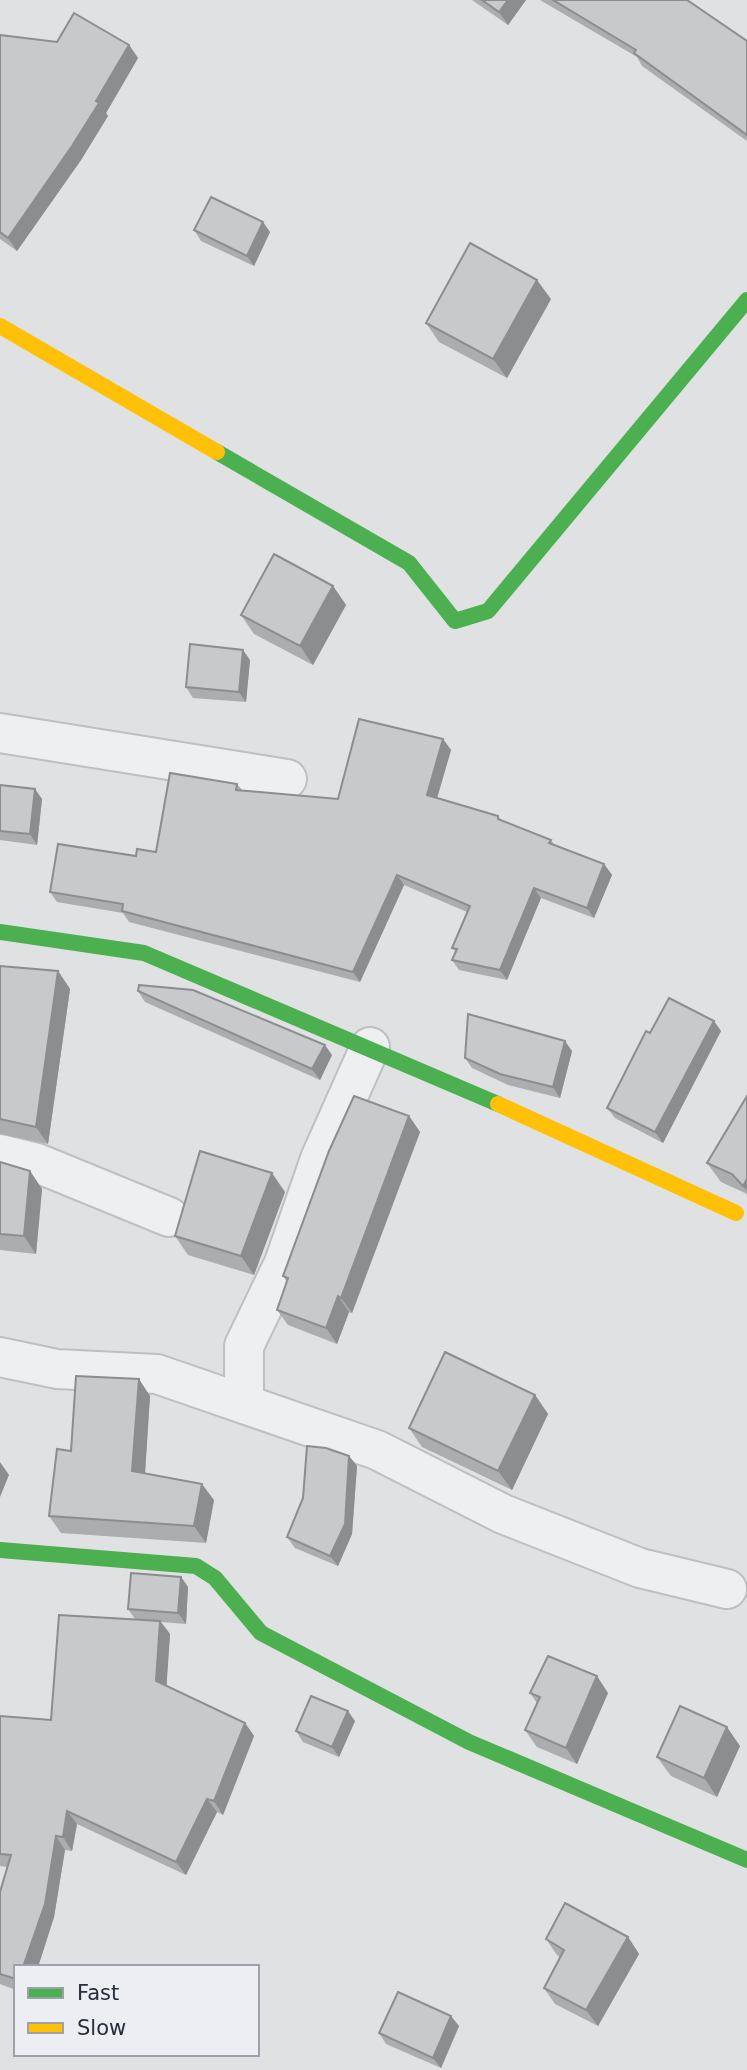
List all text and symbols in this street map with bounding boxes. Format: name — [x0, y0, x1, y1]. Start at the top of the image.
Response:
legend — [14, 1965, 259, 2056]
text: Fast — [77, 1981, 119, 2005]
text: Slow — [77, 2016, 126, 2040]

